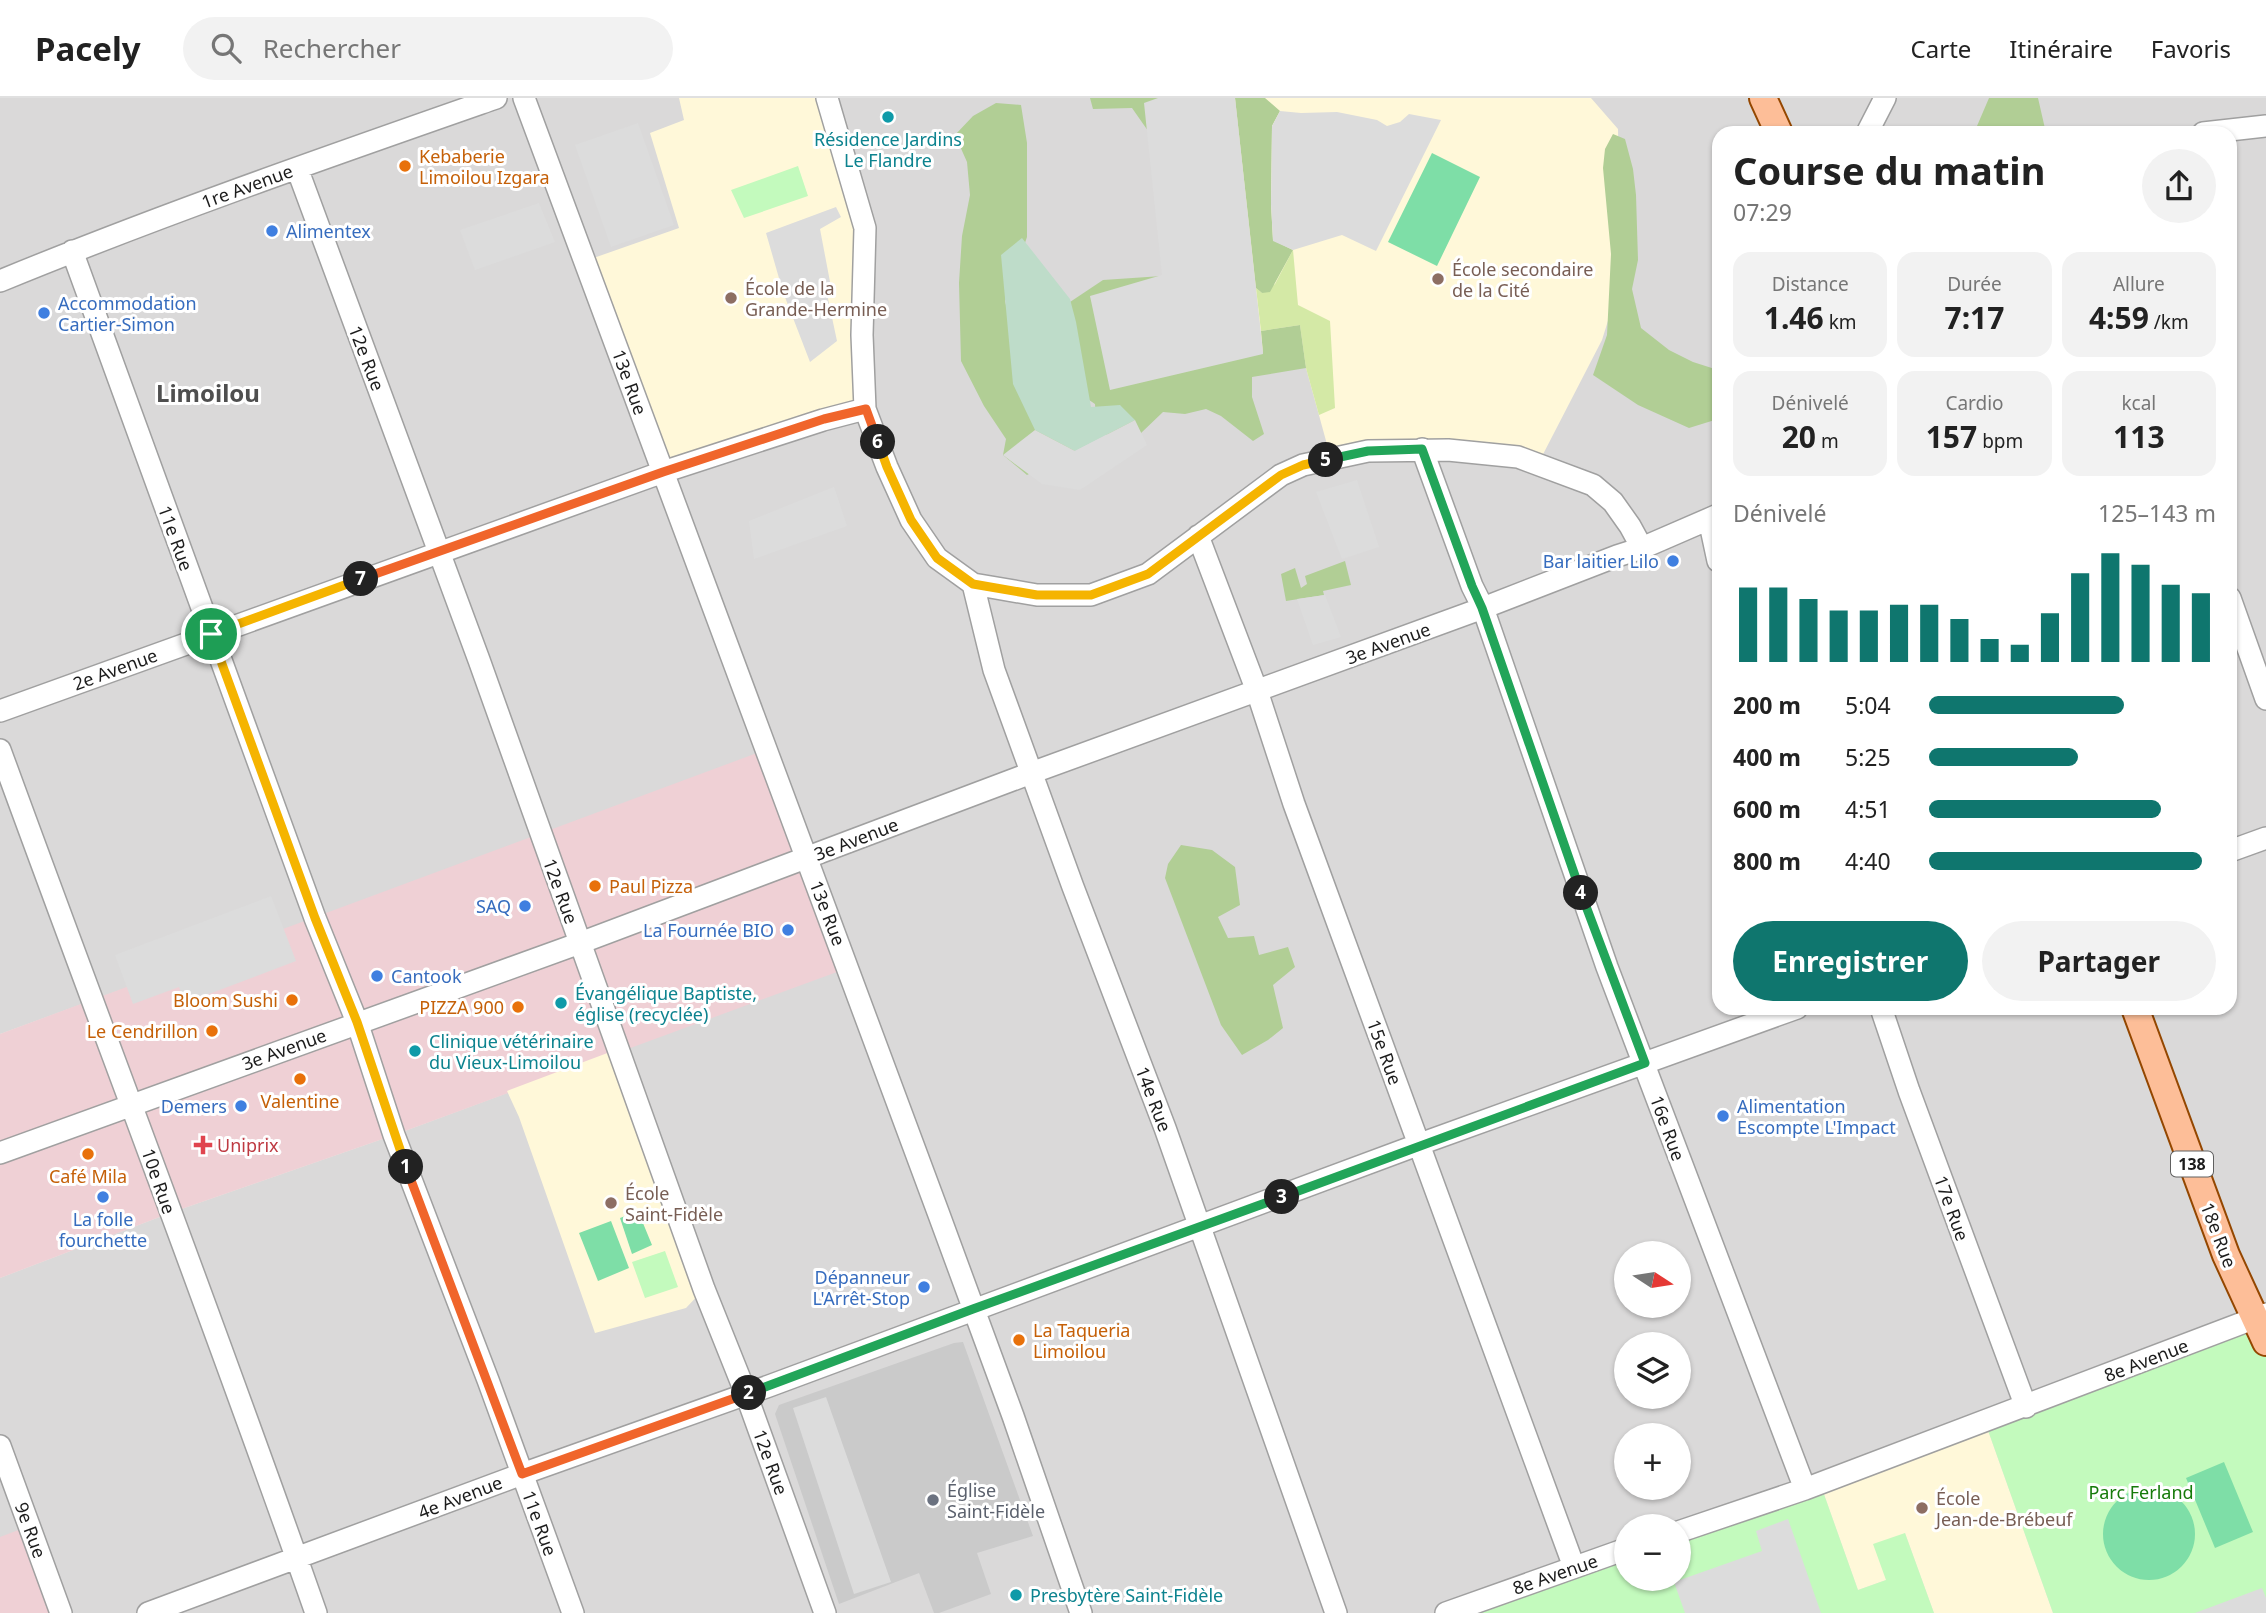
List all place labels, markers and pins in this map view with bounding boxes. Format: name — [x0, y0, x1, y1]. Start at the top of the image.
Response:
marker: Résidence Jardins Le Flandre — [880, 109, 896, 125]
place label: Résidence Jardins Le Flandre — [814, 127, 962, 172]
place label: Kebaberie Limoilou Izgara — [419, 144, 550, 189]
marker: Kebaberie Limoilou Izgara — [397, 158, 413, 174]
place label: Alimentex — [286, 219, 371, 243]
marker: Alimentex — [264, 223, 280, 239]
place label: École secondaire de la Cité — [1452, 257, 1593, 302]
marker: École secondaire de la Cité — [1430, 271, 1446, 287]
place label: École de la Grande-Hermine — [745, 276, 887, 321]
marker: École de la Grande-Hermine — [723, 290, 739, 306]
place label: Accommodation Cartier-Simon — [58, 291, 197, 336]
marker: Accommodation Cartier-Simon — [36, 305, 52, 321]
pin: 6 — [860, 424, 896, 460]
pin: 5 — [1308, 442, 1344, 478]
place label: Bar laitier Lilo — [1543, 549, 1659, 573]
marker: Bar laitier Lilo — [1665, 553, 1681, 569]
pin: 7 — [344, 561, 378, 596]
pin — [181, 604, 241, 664]
place label: Paul Pizza — [609, 874, 693, 898]
pin: 4 — [1564, 876, 1598, 910]
marker: Paul Pizza — [587, 878, 603, 894]
place label: SAQ — [476, 894, 511, 918]
marker: SAQ — [517, 898, 533, 914]
place label: La Fournée BIO — [643, 918, 774, 942]
marker: La Fournée BIO — [780, 922, 796, 938]
place label: Cantook — [391, 964, 462, 988]
marker: Cantook — [369, 968, 385, 984]
place label: Évangélique Baptiste, église (recyclée) — [575, 981, 757, 1026]
place label: Bloom Sushi — [173, 988, 278, 1012]
marker: Bloom Sushi — [284, 992, 300, 1008]
place label: PIZZA 900 — [419, 995, 504, 1019]
marker: Évangélique Baptiste, église (recyclée) — [553, 995, 569, 1011]
marker: PIZZA 900 — [510, 999, 526, 1015]
place label: Le Cendrillon — [87, 1019, 198, 1043]
marker: Le Cendrillon — [204, 1023, 220, 1039]
place label: Clinique vétérinaire du Vieux-Limoilou — [429, 1029, 594, 1074]
marker: Clinique vétérinaire du Vieux-Limoilou — [407, 1043, 423, 1059]
marker: Valentine — [292, 1071, 308, 1087]
place label: Valentine — [261, 1089, 339, 1113]
place label: Demers — [161, 1094, 227, 1118]
place label: Alimentation Escompte L'Impact — [1737, 1094, 1896, 1139]
marker: Demers — [233, 1098, 249, 1114]
marker: Alimentation Escompte L'Impact — [1715, 1108, 1731, 1124]
place label: Uniprix — [217, 1133, 279, 1157]
marker: Uniprix — [195, 1137, 211, 1153]
marker: Café Mila — [80, 1146, 96, 1162]
pin: 1 — [388, 1150, 424, 1184]
place label: Café Mila — [49, 1164, 127, 1188]
pin: 3 — [1264, 1180, 1300, 1214]
place label: École Saint-Fidèle — [625, 1181, 723, 1226]
marker: La folle fourchette — [95, 1189, 111, 1205]
marker: École Saint-Fidèle — [603, 1195, 619, 1211]
place label: La folle fourchette — [59, 1207, 147, 1252]
place label: Dépanneur L'Arrêt-Stop — [812, 1265, 911, 1310]
marker: Dépanneur L'Arrêt-Stop — [916, 1279, 932, 1295]
place label: La Taqueria Limoilou — [1033, 1318, 1130, 1363]
marker: La Taqueria Limoilou — [1011, 1332, 1027, 1348]
pin: 2 — [732, 1376, 766, 1410]
place label: Église Saint-Fidèle — [947, 1478, 1045, 1523]
place label: École Jean-de-Brébeuf — [1934, 1486, 2073, 1531]
marker: Église Saint-Fidèle — [925, 1492, 941, 1508]
marker: École Jean-de-Brébeuf — [1914, 1500, 1930, 1516]
place label: Presbytère Saint-Fidèle — [1030, 1583, 1223, 1607]
marker: Presbytère Saint-Fidèle — [1008, 1587, 1024, 1603]

